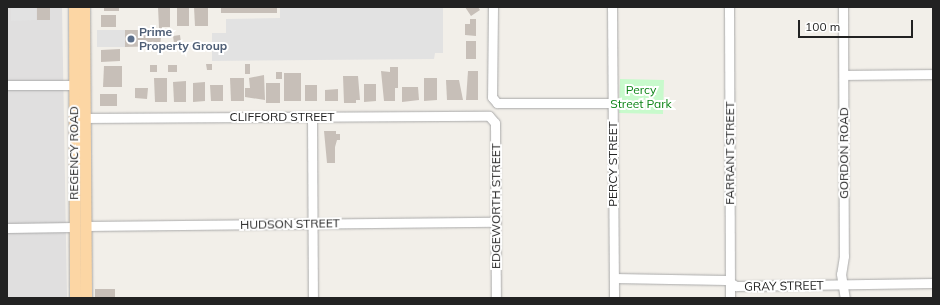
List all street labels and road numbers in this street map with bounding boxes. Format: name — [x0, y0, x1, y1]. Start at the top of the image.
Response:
street label: FARRANT STREET — [723, 101, 737, 205]
street label: REGENCY ROAD — [67, 106, 81, 200]
street label: GORDON ROAD — [837, 107, 851, 199]
street label: CLIFFORD STREET — [230, 110, 334, 124]
street label: PERCY STREET — [606, 121, 620, 207]
street label: EDGEWORTH STREET — [489, 143, 503, 269]
street label: HUDSON STREET — [240, 216, 340, 232]
street label: GRAY STREET — [744, 278, 824, 294]

